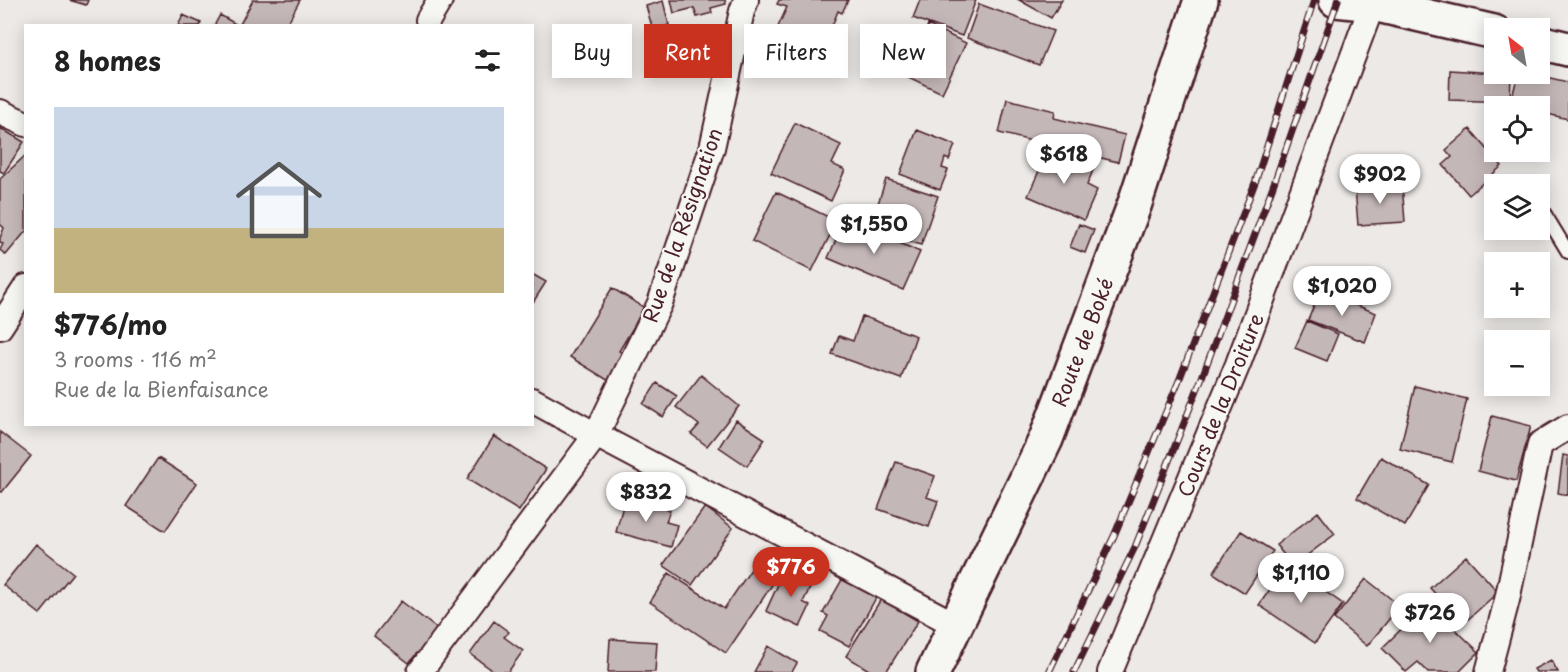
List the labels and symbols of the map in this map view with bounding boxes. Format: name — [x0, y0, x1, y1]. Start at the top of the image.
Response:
north arrow — [1484, 18, 1550, 84]
street label: Rue de la Résignation — [635, 124, 729, 326]
pin: $618 — [1028, 134, 1100, 185]
pin: $902 — [1344, 154, 1416, 205]
pin: $1,550 — [825, 204, 923, 255]
pin: $1,020 — [1293, 266, 1391, 317]
street label: Route de Boké — [1044, 273, 1120, 411]
street label: Cours de la Droiture — [1169, 309, 1271, 501]
pin: $832 — [610, 472, 682, 523]
pin: $776 — [755, 547, 827, 598]
pin: $1,110 — [1252, 553, 1350, 604]
pin: $726 — [1394, 593, 1466, 644]

